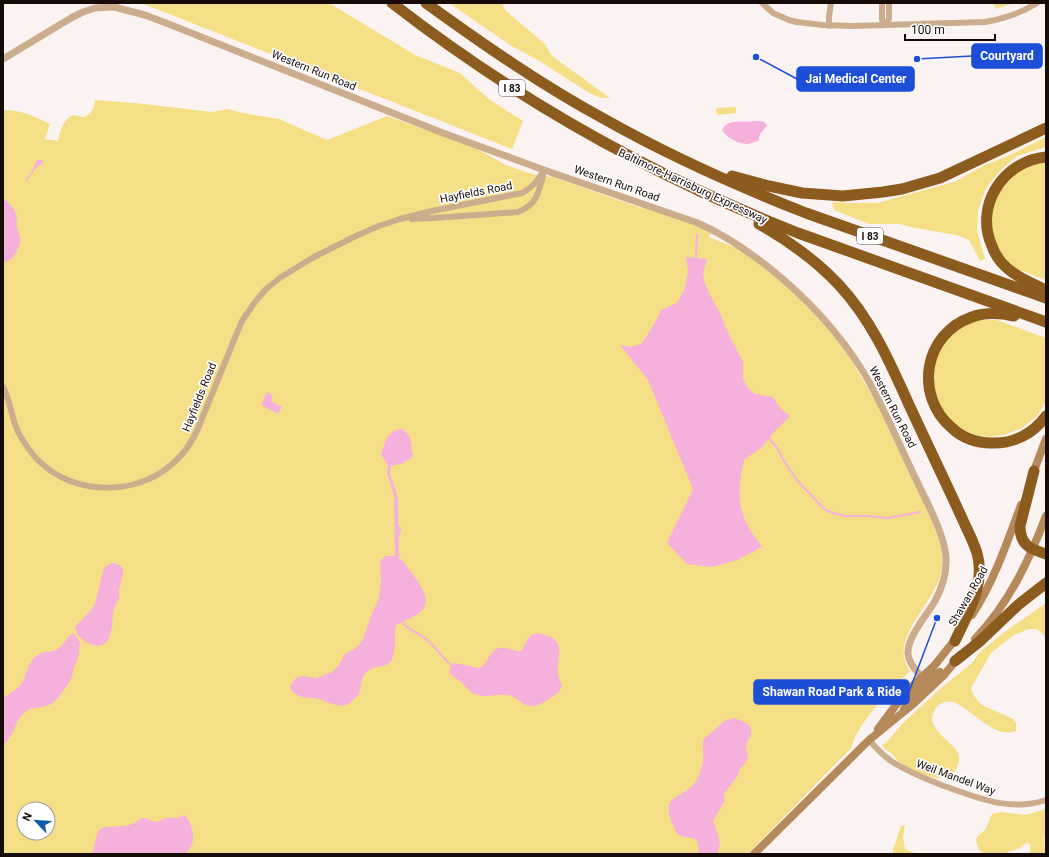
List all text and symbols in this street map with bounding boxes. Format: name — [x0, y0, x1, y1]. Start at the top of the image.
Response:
scale bar — [905, 16, 995, 42]
text: 100 m — [911, 23, 945, 37]
callout: Courtyard — [972, 44, 1042, 68]
street label: Western Run Road — [270, 48, 358, 93]
text: Courtyard — [980, 49, 1034, 63]
callout: Jai Medical Center — [797, 67, 914, 91]
text: Jai Medical Center — [805, 72, 907, 86]
road number: I 83 — [499, 80, 525, 96]
street label: Baltimore-Harrisburg Expressway — [616, 146, 770, 227]
street label: Western Run Road — [572, 163, 661, 204]
street label: Hayfields Road — [439, 179, 513, 206]
road number: I 83 — [857, 228, 883, 244]
street label: Hayfields Road — [180, 361, 219, 434]
street label: Western Run Road — [866, 364, 919, 450]
street label: Shawan Road — [946, 564, 991, 628]
callout: Shawan Road Park & Ride — [754, 680, 909, 704]
text: Shawan Road Park & Ride — [763, 685, 902, 699]
street label: Weil Mandel Way — [914, 757, 998, 798]
north arrow — [16, 801, 56, 841]
text: N — [20, 811, 35, 823]

